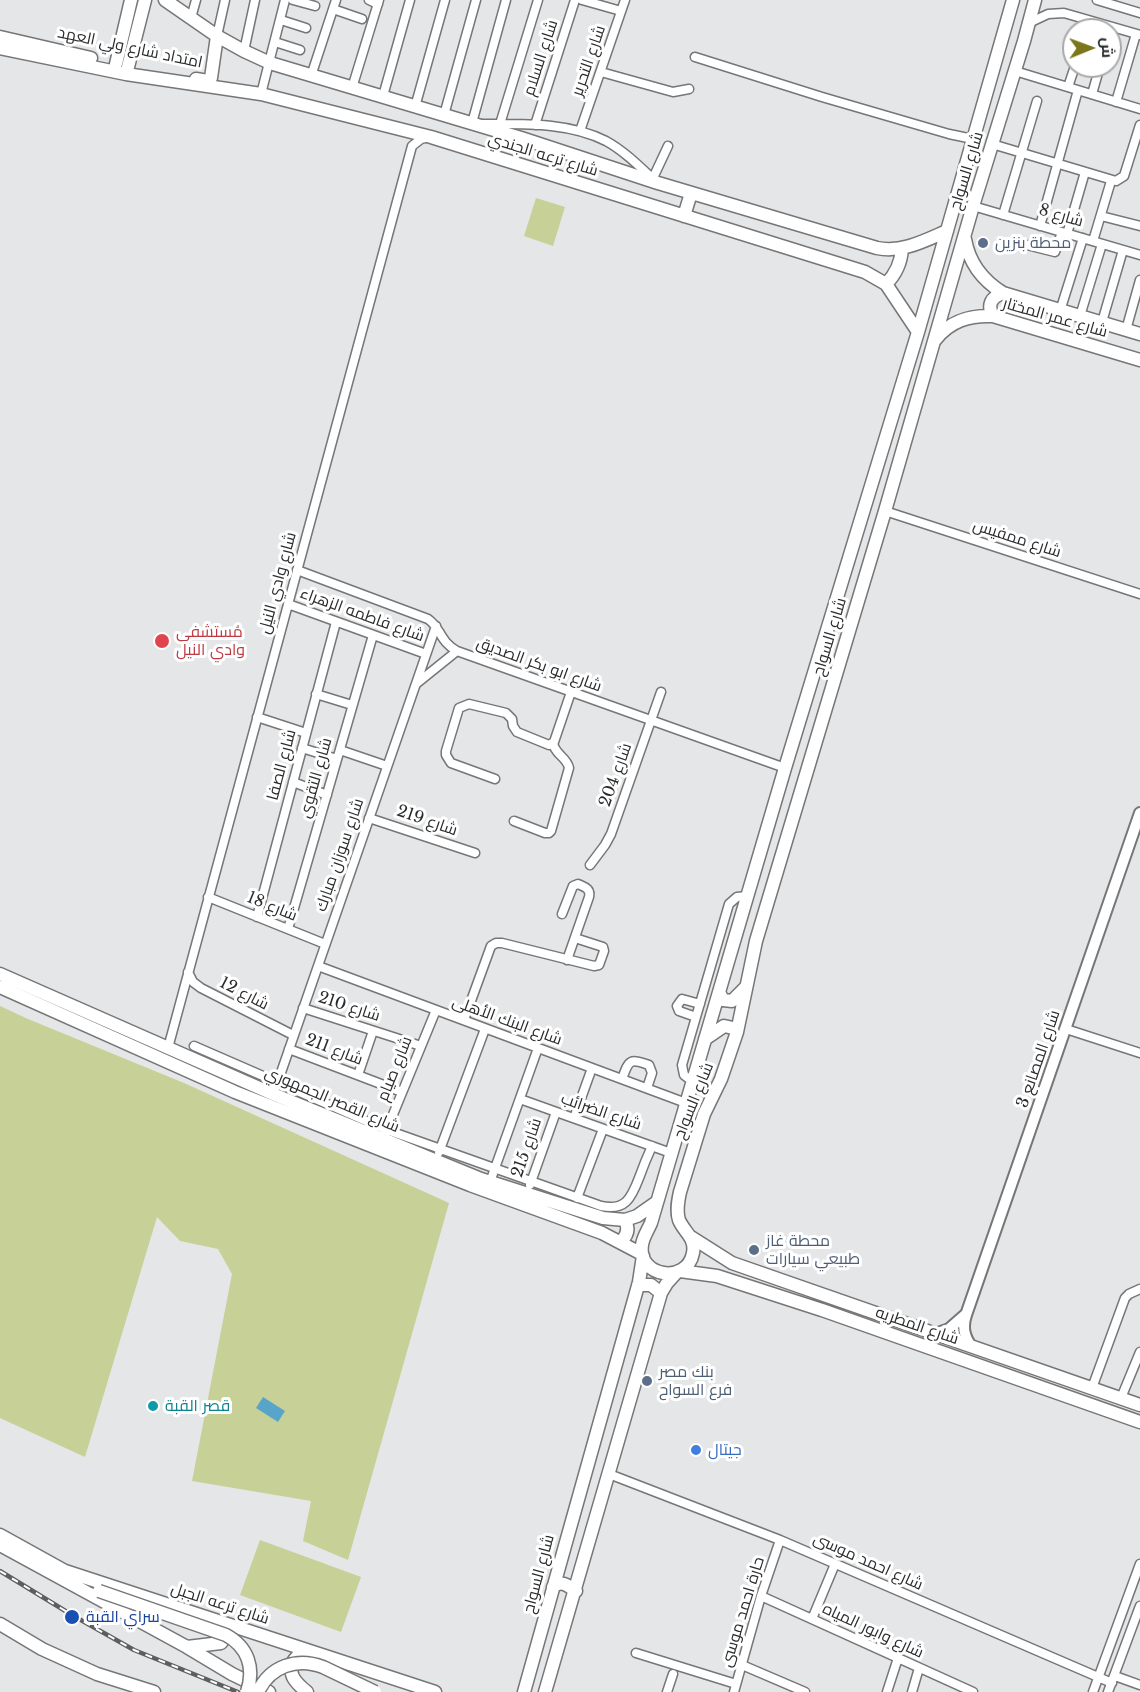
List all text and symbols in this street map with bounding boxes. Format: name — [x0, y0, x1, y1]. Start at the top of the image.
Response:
street label: شارع السلام — [520, 18, 562, 98]
north arrow — [1062, 18, 1122, 78]
street label: امتداد شارع ولي العهد — [56, 23, 204, 73]
street label: شارع التحرير — [568, 23, 610, 99]
text: ش — [1098, 37, 1118, 58]
street label: شارع ترعه الجندي — [486, 129, 600, 181]
street label: شارع السواح — [946, 130, 988, 212]
street label: شارع 8 — [1037, 201, 1085, 231]
place label: محطة بنزين — [995, 233, 1071, 253]
marker: محطة بنزين — [976, 236, 990, 250]
street label: شارع عمر المختار — [1000, 294, 1110, 342]
street label: شارع ممفيس — [971, 516, 1063, 562]
street label: شارع وادي النيل — [255, 530, 301, 636]
street label: شارع فاطمه الزهراء — [297, 584, 427, 646]
street label: شارع السواح — [809, 596, 851, 678]
place label: مُستشفى وادي النيل — [176, 622, 245, 660]
marker: مُستشفى وادي النيل — [153, 632, 171, 650]
street label: شارع ابو بكر الصديق — [474, 633, 604, 697]
street label: شارع الصفا — [263, 727, 301, 803]
street label: شارع التقوي — [295, 736, 337, 820]
street label: شارع 204 — [596, 741, 636, 809]
street label: شارع سوزان مبارك — [312, 796, 368, 914]
street label: شارع 219 — [394, 802, 460, 840]
street label: شارع 18 — [244, 888, 300, 926]
street label: شارع 12 — [216, 974, 272, 1014]
street label: شارع 210 — [316, 988, 382, 1026]
street label: شارع البنك الأهلى — [449, 992, 565, 1050]
street label: شارع المصانع 3 — [1013, 1008, 1065, 1110]
street label: شارع 211 — [303, 1030, 365, 1070]
street label: شارع صيام — [373, 1034, 417, 1104]
street label: شارع السواح — [670, 1060, 718, 1142]
street label: شارع القصر الجمهوري — [262, 1063, 402, 1137]
street label: شارع الضرائب — [558, 1089, 644, 1135]
street label: شارع 215 — [508, 1116, 546, 1180]
place label: محطة غاز طبيعي سيارات — [766, 1231, 860, 1269]
marker: محطة غاز طبيعي سيارات — [747, 1243, 761, 1257]
street label: شارع المطريه — [873, 1303, 961, 1349]
place label: بنك مصر فرع السواح — [659, 1362, 732, 1400]
marker: بنك مصر فرع السواح — [640, 1374, 654, 1388]
place label: قصر القبة — [165, 1396, 230, 1416]
marker: قصر القبة — [146, 1399, 160, 1413]
place label: جيتال — [708, 1440, 742, 1460]
marker: جيتال — [689, 1443, 703, 1457]
street label: شارع احمد موسى — [810, 1529, 926, 1595]
street label: شارع السواح — [519, 1532, 559, 1616]
street label: حارة احمد موسى — [717, 1555, 769, 1669]
street label: شارع ترعه الجبل — [168, 1579, 272, 1629]
street label: شارع وابور المياه — [819, 1599, 927, 1663]
place label: سراي القبة — [86, 1607, 160, 1627]
marker: سراي القبة — [63, 1608, 81, 1626]

